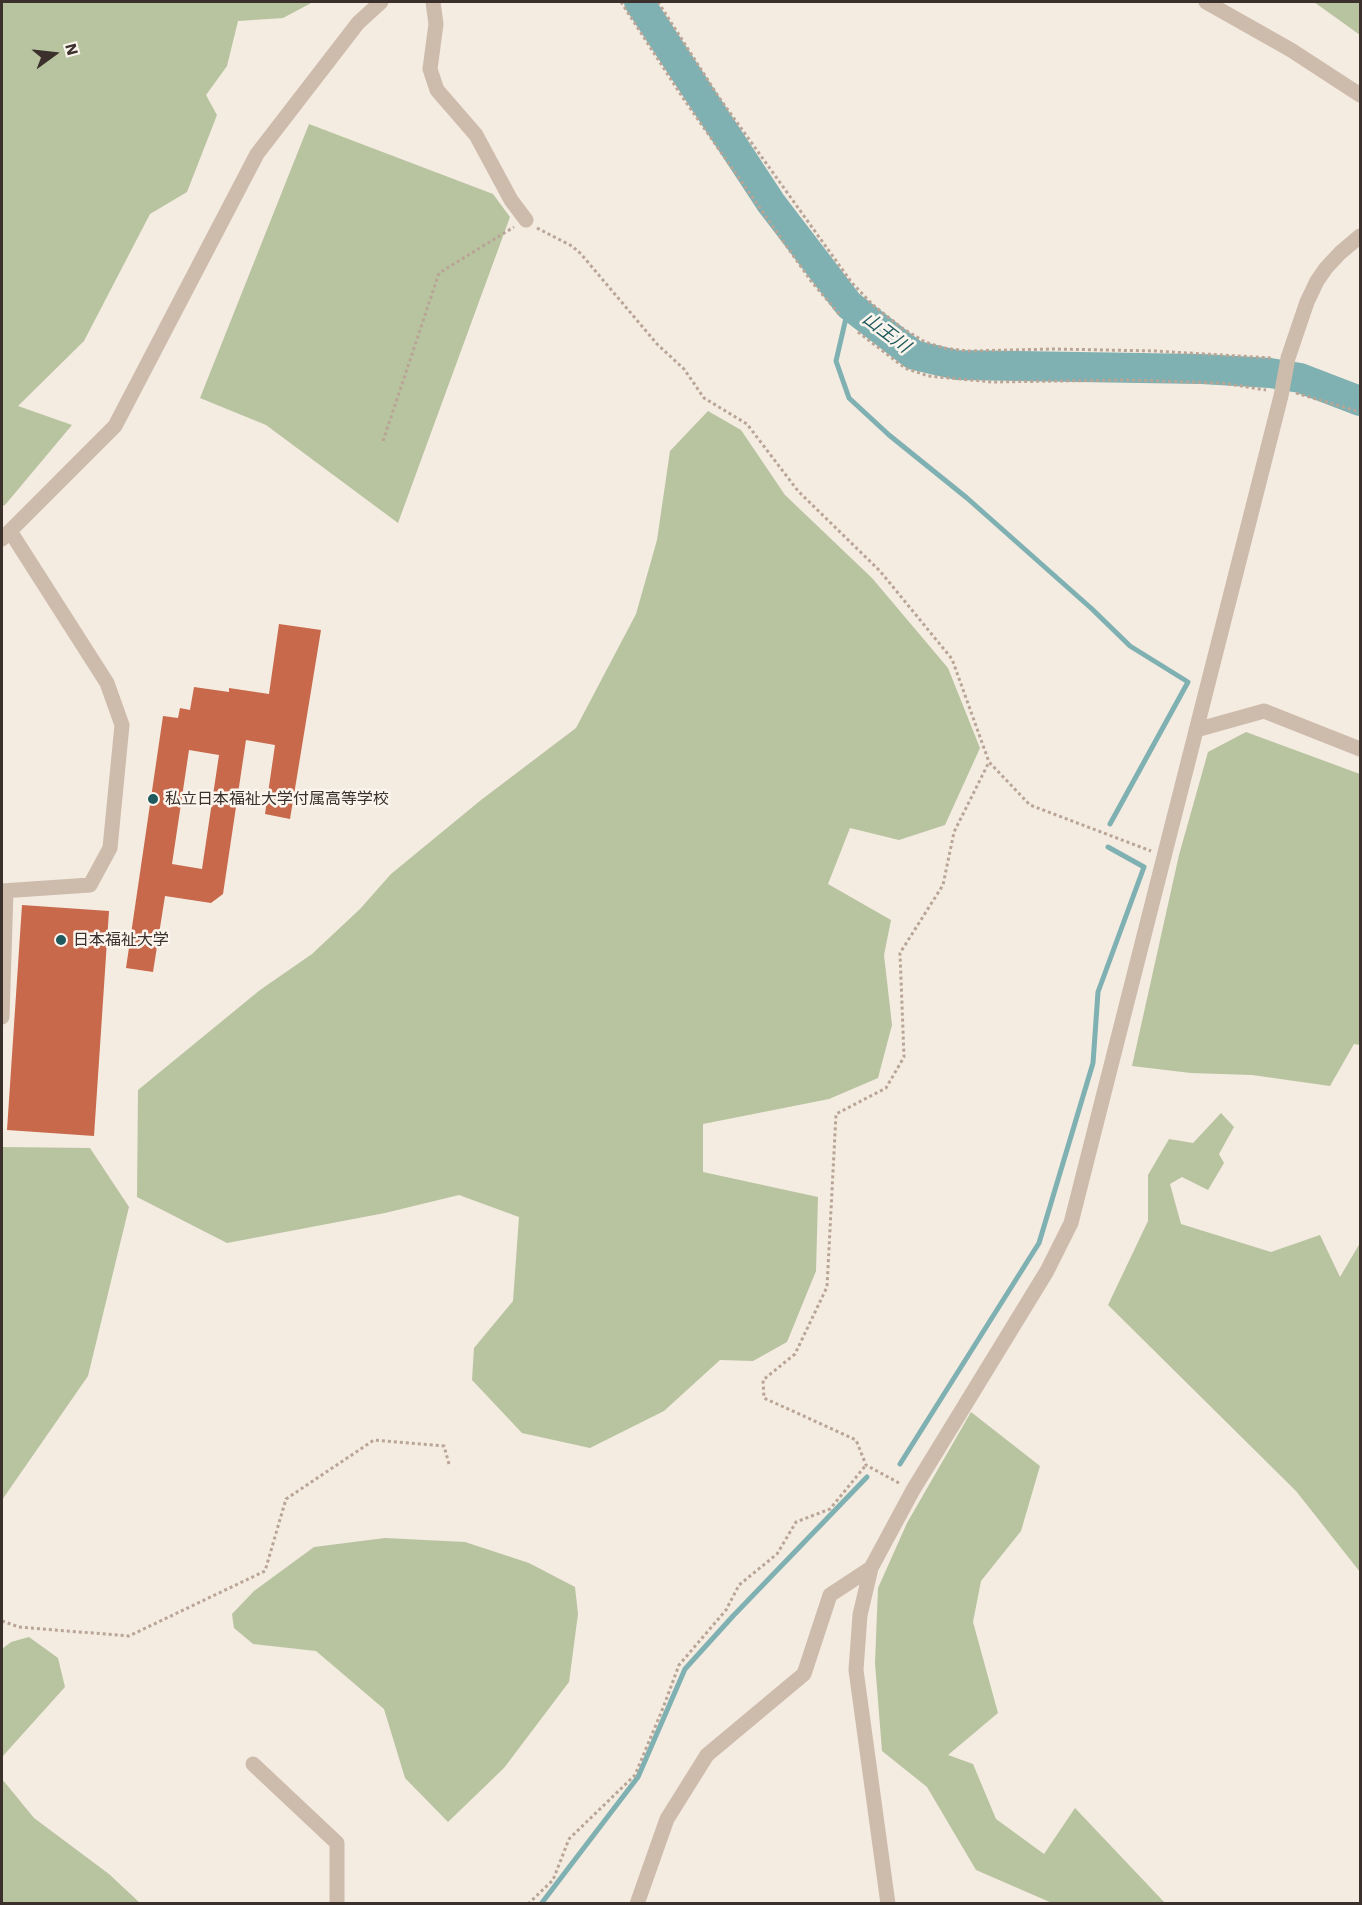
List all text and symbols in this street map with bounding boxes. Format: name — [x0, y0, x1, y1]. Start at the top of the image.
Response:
north arrow — [24, 24, 84, 84]
text: N — [61, 41, 83, 57]
water label: 山王川 — [858, 308, 914, 358]
place label: 私立日本福祉大学付属高等学校 — [165, 789, 389, 809]
marker: 私立日本福祉大学付属高等学校 — [146, 792, 160, 806]
place label: 日本福祉大学 — [73, 930, 169, 950]
marker: 日本福祉大学 — [54, 933, 68, 947]

